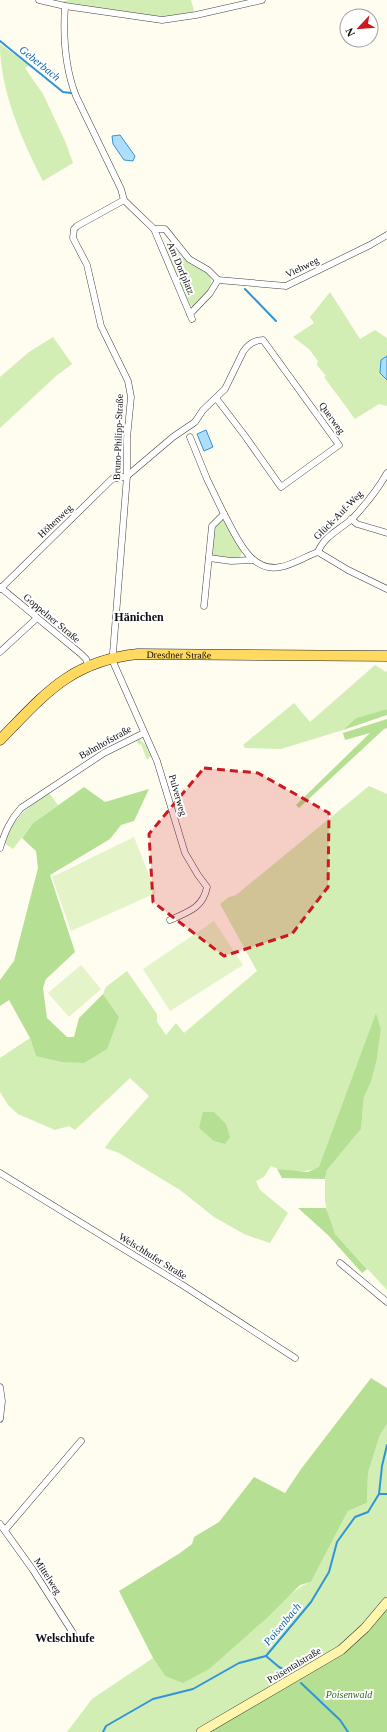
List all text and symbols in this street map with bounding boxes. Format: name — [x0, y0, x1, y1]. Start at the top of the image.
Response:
north arrow — [339, 8, 379, 48]
text: N — [343, 26, 357, 39]
water label: Geberbach — [17, 43, 63, 83]
street label: Am Dorfplatz — [165, 240, 197, 296]
street label: Viehweg — [284, 254, 320, 280]
street label: Bruno-Philipp-Straße — [111, 393, 125, 480]
street label: Querweg — [317, 400, 347, 436]
street label: Glück-Auf-Weg — [311, 488, 365, 542]
street label: Höhenweg — [36, 502, 74, 540]
street label: Goppelner Straße — [22, 591, 83, 645]
district label: Hänichen — [114, 610, 164, 624]
street label: Dresdner Straße — [146, 649, 212, 660]
street label: Bahnhofstraße — [77, 723, 134, 761]
street label: Pulverweg — [167, 773, 189, 817]
street label: Welschhufer Straße — [117, 1231, 190, 1282]
street label: Mittelweg — [32, 1556, 64, 1596]
water label: Poisenbach — [260, 1600, 303, 1648]
district label: Welschhufe — [35, 1631, 95, 1645]
street label: Poisentalstraße — [265, 1644, 323, 1685]
park label: Poisenwald — [325, 1689, 373, 1700]

